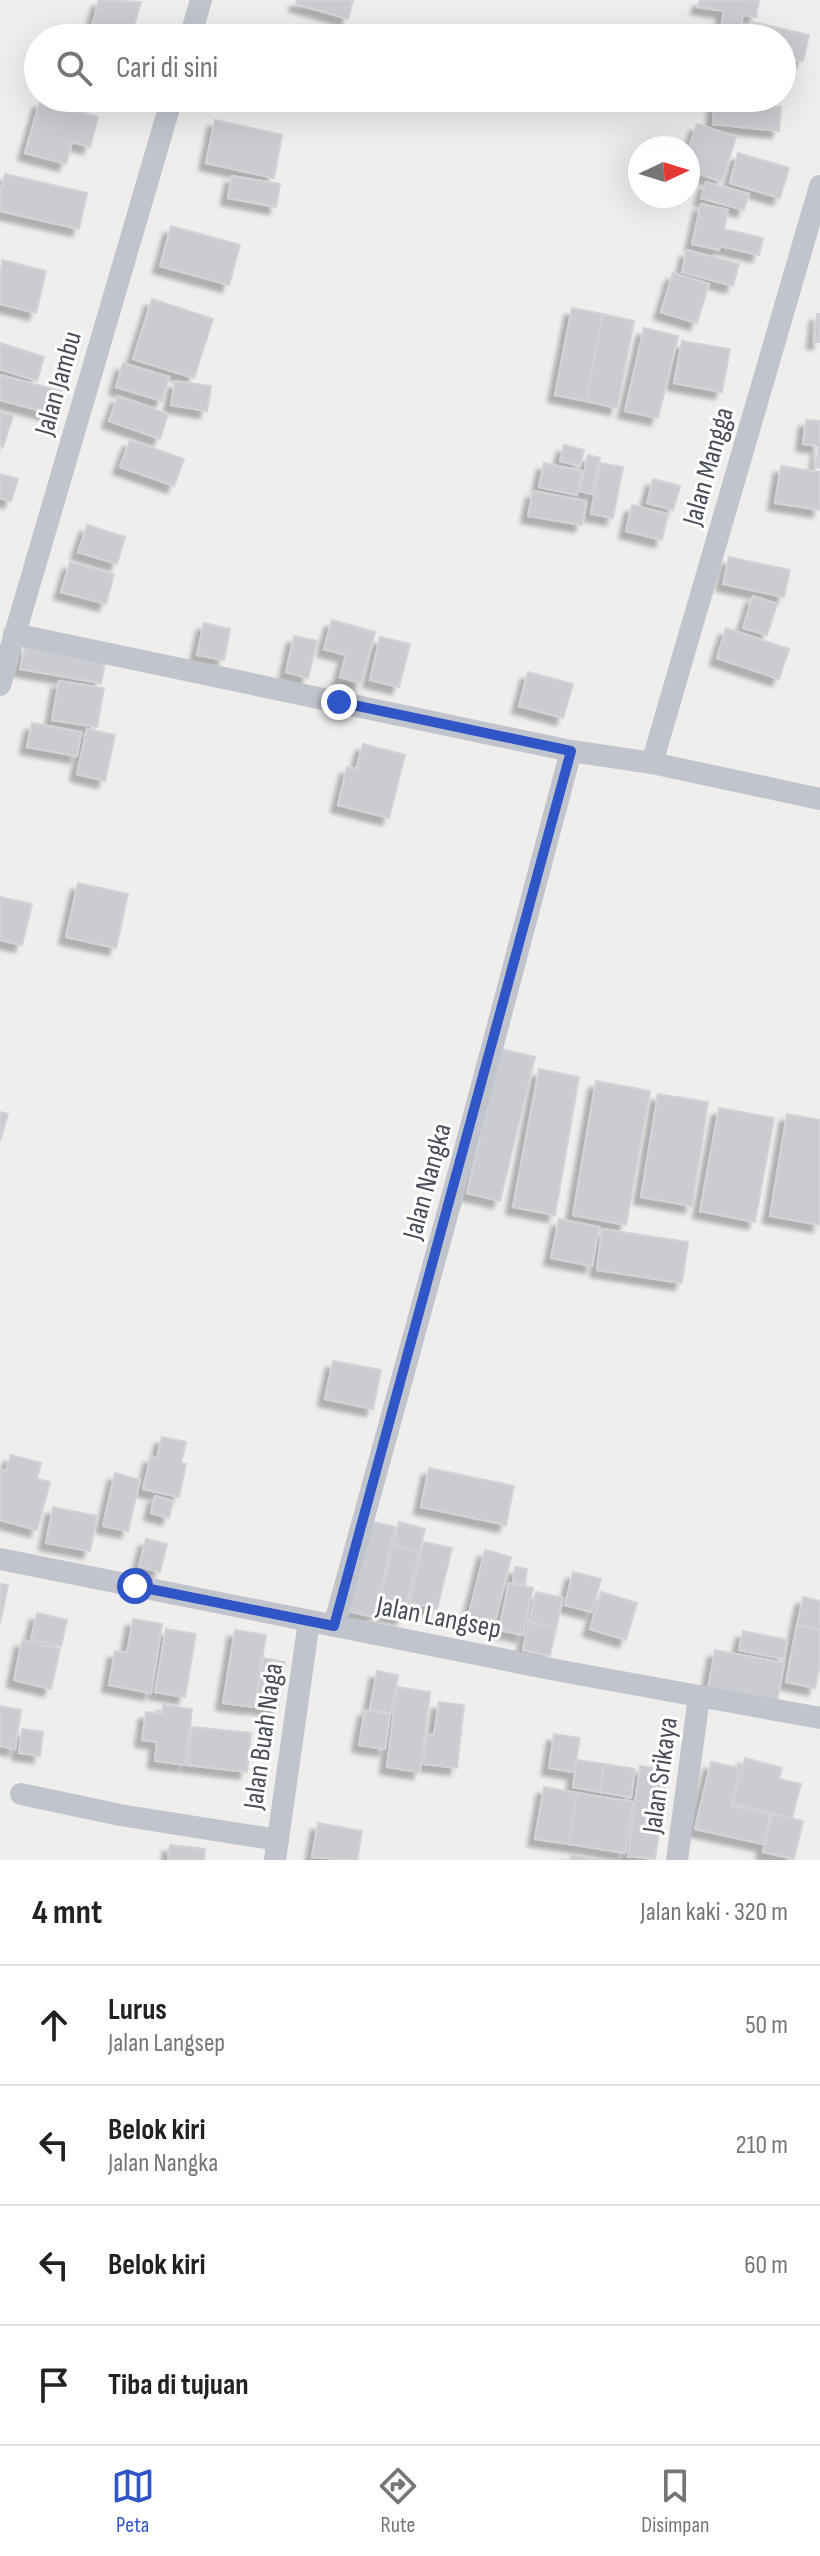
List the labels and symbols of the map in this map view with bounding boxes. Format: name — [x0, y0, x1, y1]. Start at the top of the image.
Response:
north arrow — [628, 136, 700, 208]
street label: Jalan Jambu — [28, 328, 89, 440]
street label: Jalan Mangga — [676, 404, 741, 530]
route end — [321, 684, 357, 720]
street label: Jalan Nangka — [396, 1120, 459, 1244]
route start — [117, 1568, 153, 1604]
street label: Jalan Langsep — [373, 1589, 504, 1646]
street label: Jalan Buah Naga — [237, 1661, 290, 1812]
street label: Jalan Srikaya — [636, 1715, 685, 1836]

